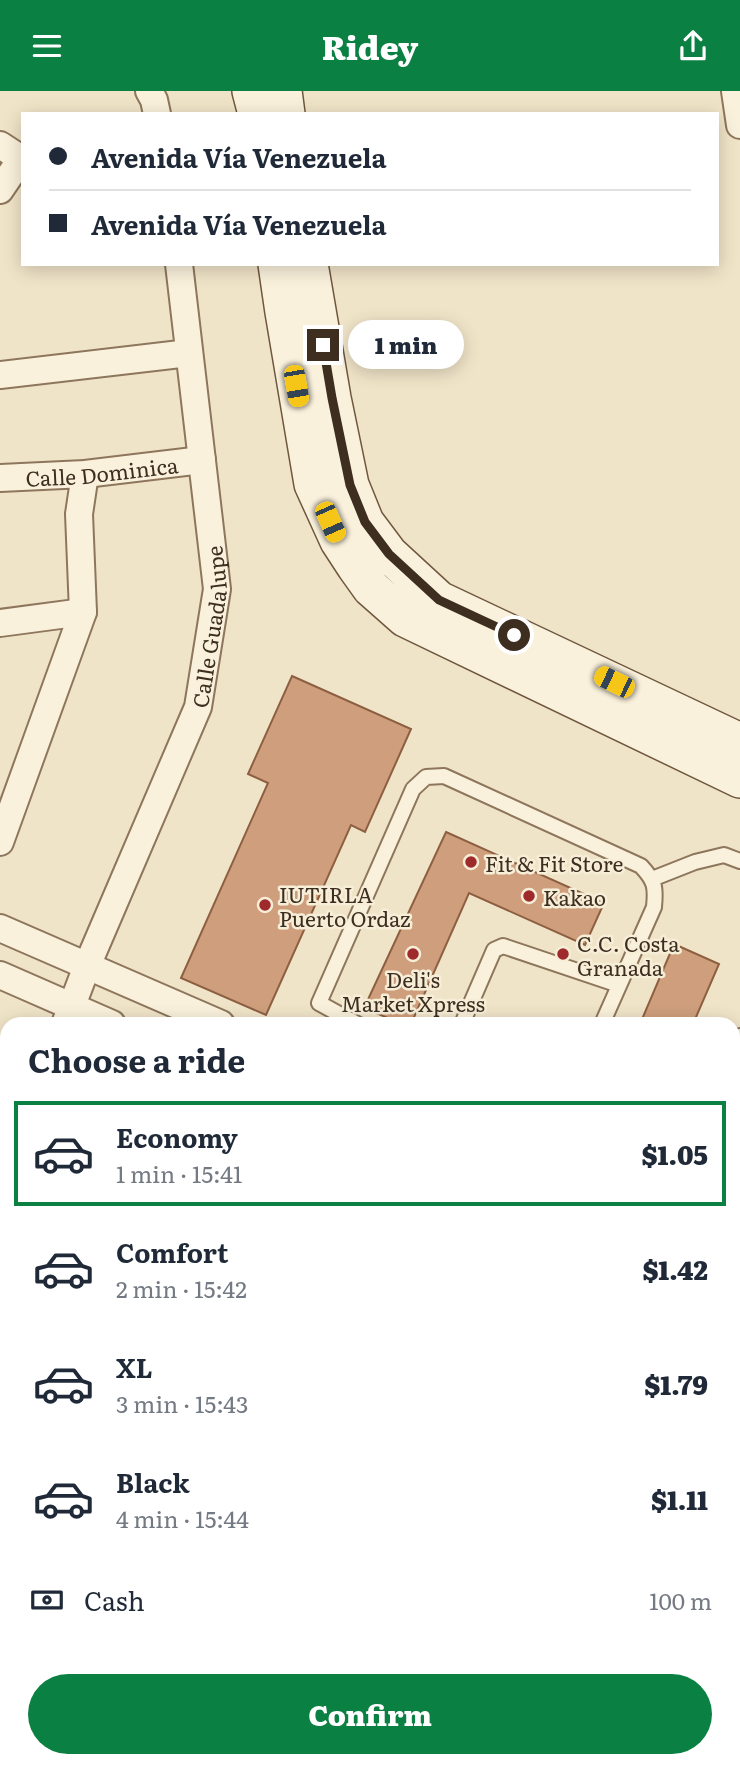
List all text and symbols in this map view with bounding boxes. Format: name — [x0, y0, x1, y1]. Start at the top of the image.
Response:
text: Ridey — [322, 22, 418, 70]
icon: menu — [28, 27, 66, 65]
icon: share — [674, 27, 712, 65]
text: Avenida Vía Venezuela — [91, 137, 387, 176]
text: Avenida Vía Venezuela — [91, 204, 387, 243]
callout: 1 min — [348, 321, 463, 369]
text: 1 min — [375, 327, 437, 361]
route end — [307, 329, 339, 361]
car — [283, 363, 310, 409]
street label: Calle Dominica — [25, 447, 180, 492]
car — [312, 499, 349, 545]
street label: Calle Guadalupe — [183, 544, 232, 710]
route start — [498, 619, 530, 651]
car — [591, 663, 638, 701]
place label: Fit & Fit Store — [485, 847, 624, 878]
marker: Fit & Fit Store — [463, 854, 479, 870]
place label: IUTIRLA Puerto Ordaz — [279, 878, 411, 933]
place label: Kakao — [543, 881, 606, 912]
marker: Kakao — [521, 888, 537, 904]
marker: IUTIRLA Puerto Ordaz — [257, 897, 273, 913]
place label: C.C. Costa Granada — [577, 927, 680, 982]
marker: Deli's Market Xpress — [405, 946, 421, 962]
marker: C.C. Costa Granada — [555, 946, 571, 962]
place label: Deli's Market Xpress — [341, 963, 485, 1018]
text: Choose a ride — [28, 1035, 245, 1083]
text: Economy — [116, 1117, 238, 1156]
icon: car — [32, 1122, 95, 1185]
text: $1.05 — [642, 1134, 708, 1173]
text: 1 min · 15:41 — [116, 1156, 242, 1190]
text: Comfort — [116, 1232, 228, 1271]
icon: car — [32, 1237, 95, 1300]
text: $1.42 — [642, 1249, 708, 1288]
text: 2 min · 15:42 — [116, 1271, 247, 1305]
text: XL — [116, 1347, 153, 1386]
icon: car — [32, 1352, 95, 1415]
text: $1.79 — [644, 1364, 708, 1403]
text: 3 min · 15:43 — [116, 1386, 249, 1420]
text: Black — [116, 1462, 190, 1501]
icon: car — [32, 1467, 95, 1530]
text: $1.11 — [651, 1479, 708, 1518]
text: 4 min · 15:44 — [116, 1501, 249, 1535]
text: Cash — [84, 1580, 145, 1619]
icon: cash — [28, 1581, 66, 1619]
text: 100 m — [649, 1583, 712, 1617]
button: Confirm — [28, 1674, 712, 1754]

